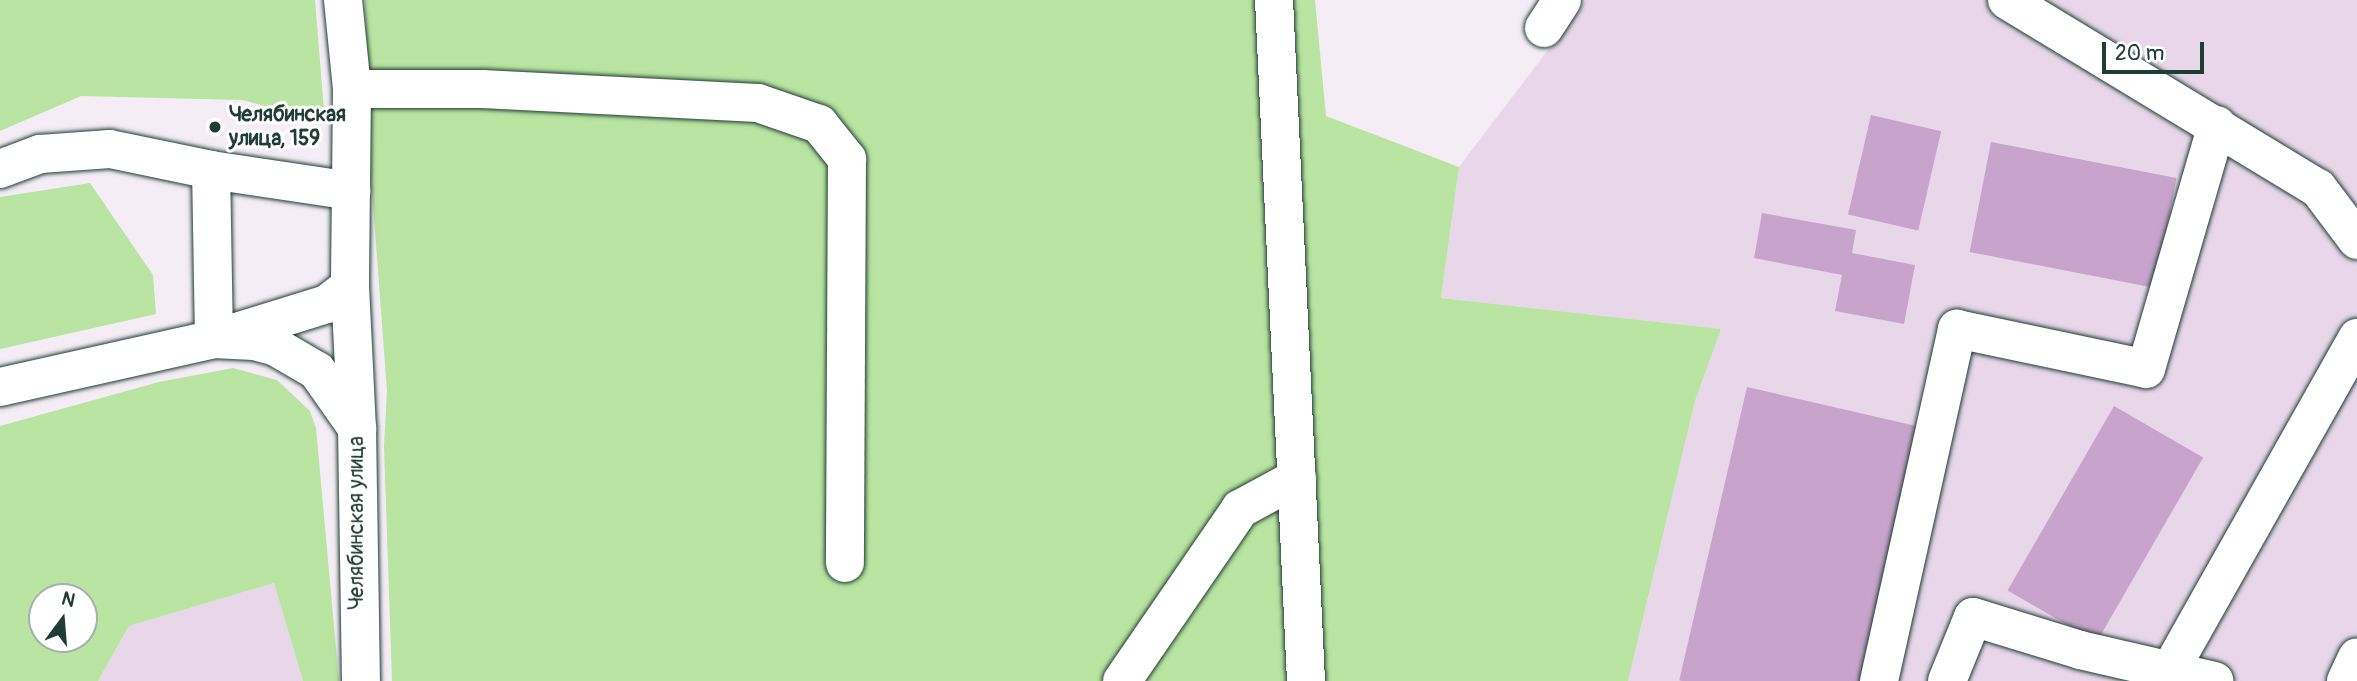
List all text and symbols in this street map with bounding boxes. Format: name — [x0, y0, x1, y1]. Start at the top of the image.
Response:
scale bar — [2105, 28, 2206, 72]
text: 20 m — [2115, 40, 2164, 67]
place label: Челябинская улица, 159 — [229, 102, 346, 152]
marker: Челябинская улица, 159 — [207, 119, 223, 135]
street label: Челябинская улица — [344, 436, 370, 610]
north arrow — [28, 583, 98, 653]
text: N — [59, 586, 78, 613]

